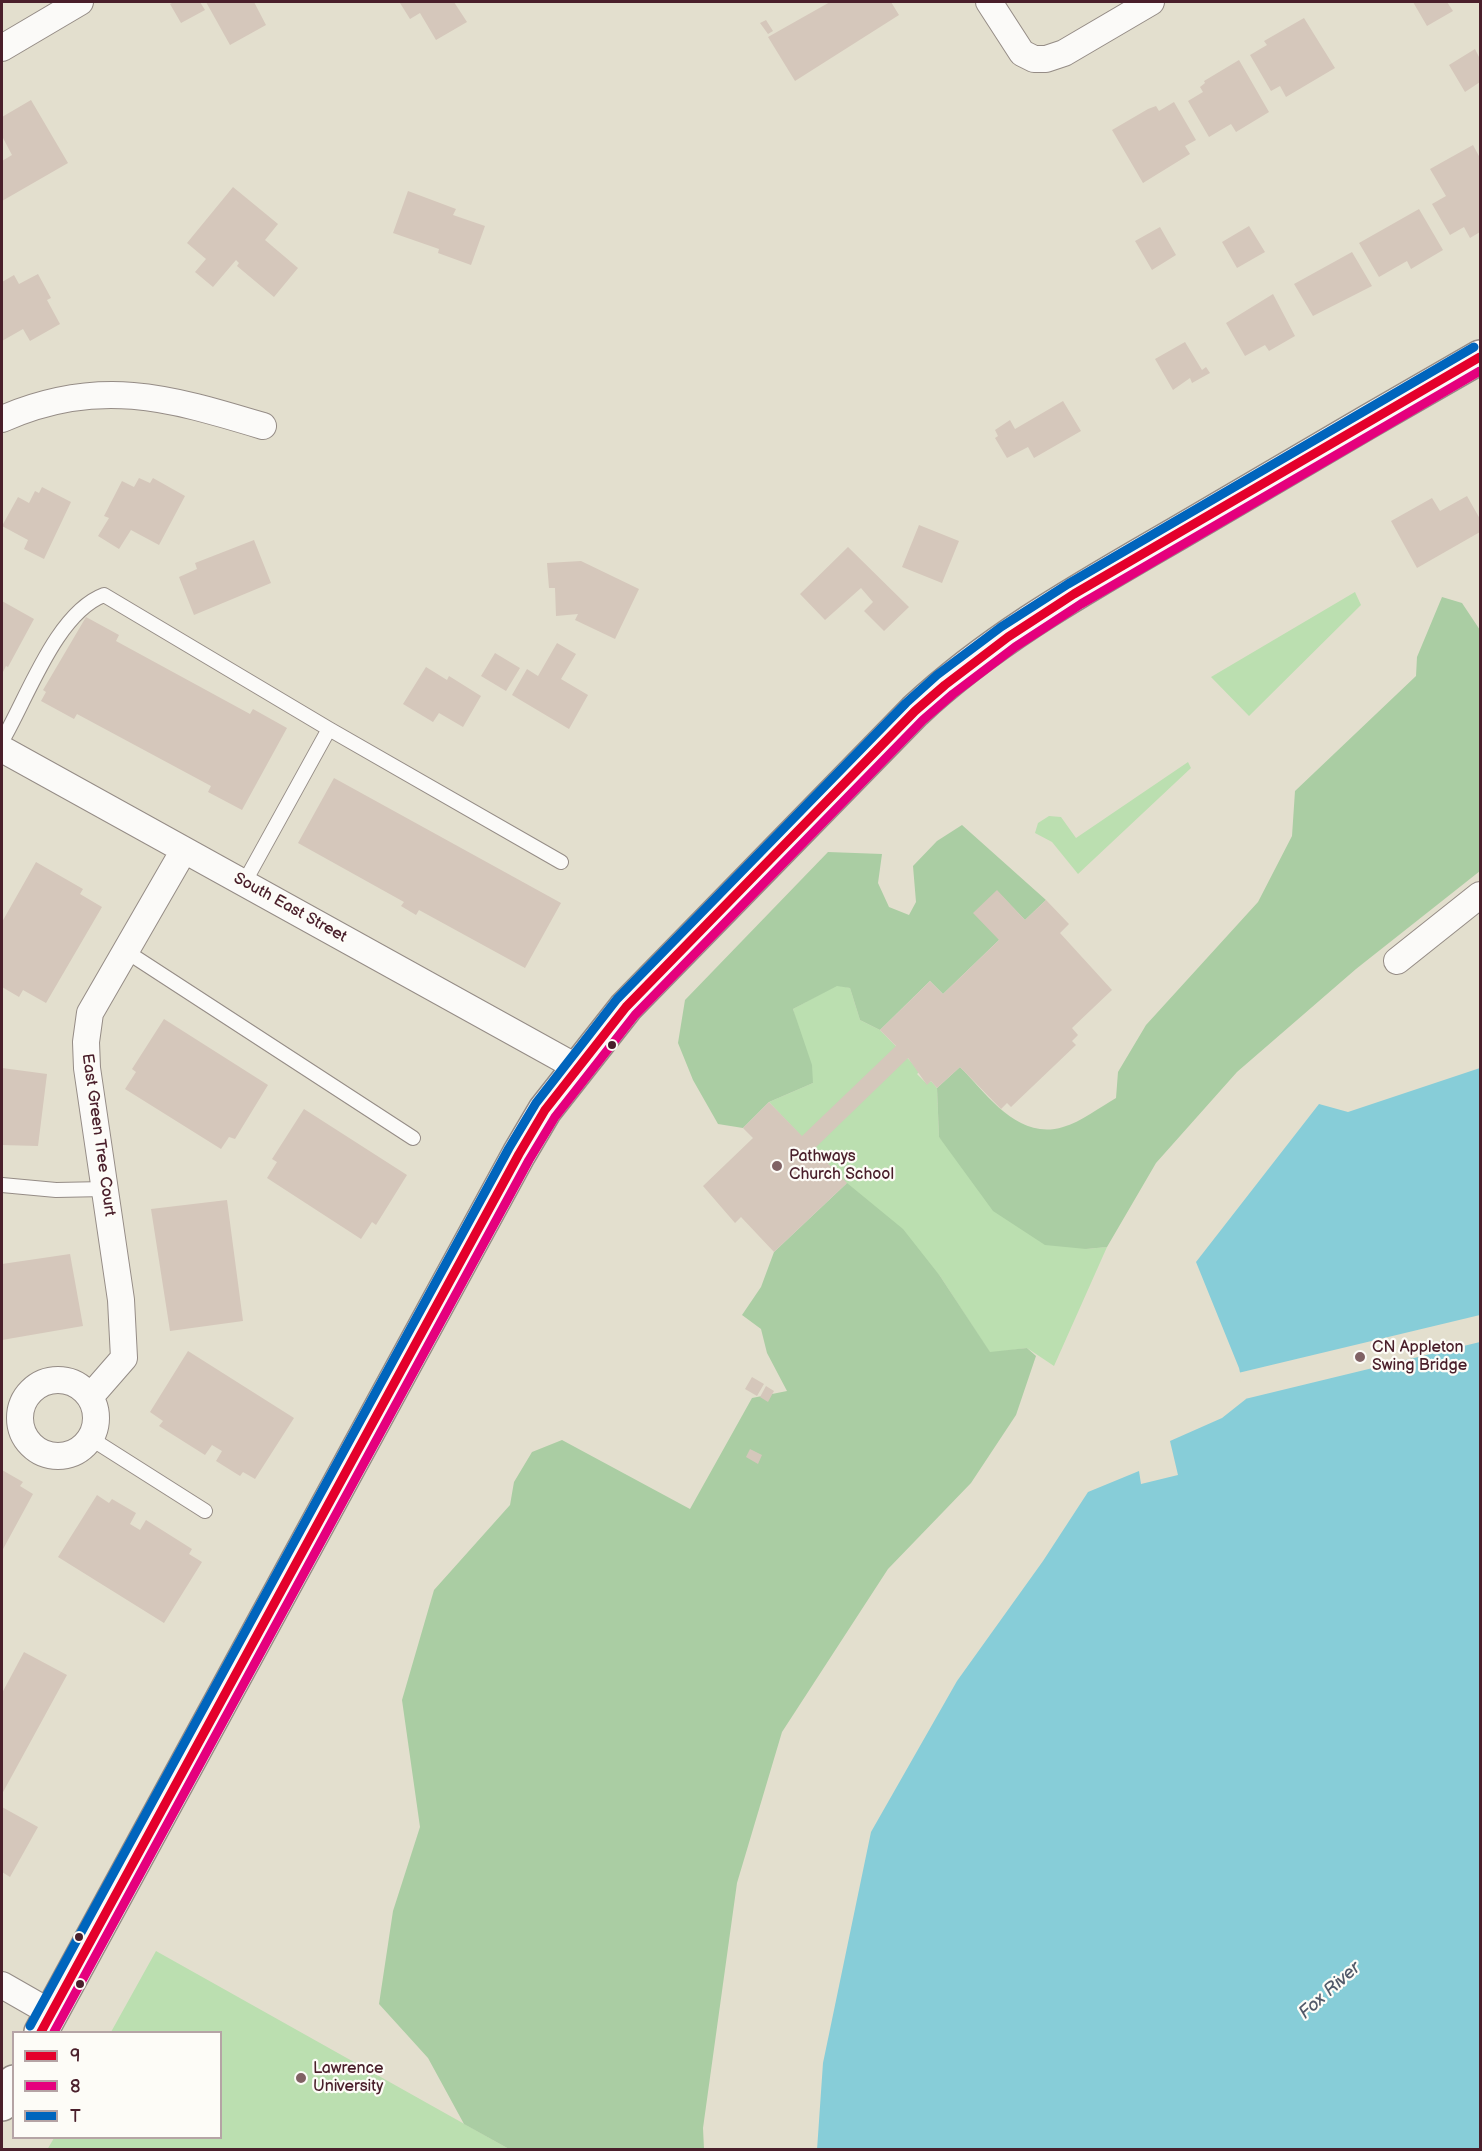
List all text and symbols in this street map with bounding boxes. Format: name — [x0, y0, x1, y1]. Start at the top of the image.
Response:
street label: South East Street — [230, 869, 350, 947]
unlabelled marker — [606, 1039, 618, 1051]
street label: East Green Tree Court — [77, 1052, 119, 1218]
place label: Pathways Church School — [789, 1147, 894, 1185]
marker: Pathways Church School — [770, 1159, 784, 1173]
place label: CN Appleton Swing Bridge — [1372, 1338, 1467, 1376]
marker: CN Appleton Swing Bridge — [1353, 1350, 1367, 1364]
unlabelled marker — [73, 1931, 85, 1943]
water label: Fox River — [1295, 1958, 1365, 2024]
unlabelled marker — [74, 1978, 86, 1990]
legend — [12, 2031, 222, 2139]
text: 9 — [70, 2046, 80, 2067]
place label: Lawrence University — [313, 2059, 383, 2097]
marker: Lawrence University — [294, 2071, 308, 2085]
text: 8 — [70, 2076, 81, 2097]
text: T — [70, 2106, 81, 2127]

